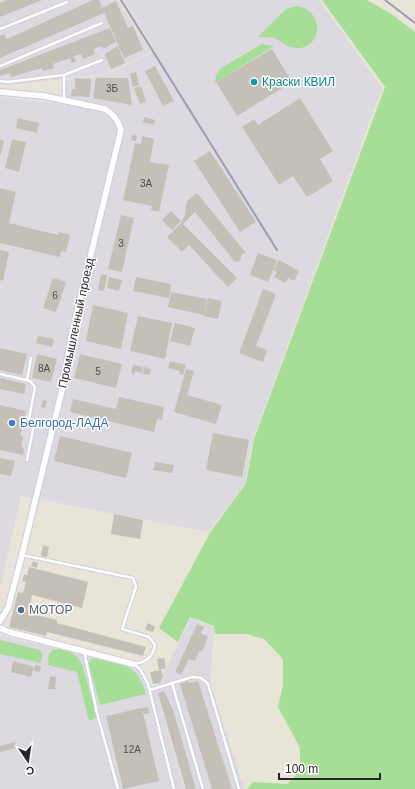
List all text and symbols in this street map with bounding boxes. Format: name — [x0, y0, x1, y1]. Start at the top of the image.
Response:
place label: Краски КВИЛ — [262, 75, 335, 89]
marker: Краски КВИЛ — [249, 77, 259, 87]
house number: 3Б — [106, 83, 118, 94]
house number: 3А — [140, 178, 152, 189]
house number: 3 — [118, 238, 124, 249]
street label: Промышленный проезд — [55, 257, 97, 389]
house number: 6 — [52, 290, 58, 301]
house number: 8А — [38, 363, 50, 374]
house number: 5 — [95, 366, 101, 377]
place label: Белгород-ЛАДА — [20, 416, 108, 430]
marker: Белгород-ЛАДА — [7, 418, 17, 428]
place label: МОТОР — [29, 603, 72, 617]
marker: МОТОР — [16, 605, 26, 615]
north arrow — [8, 741, 48, 781]
house number: 12А — [123, 744, 141, 755]
scale bar — [279, 755, 380, 781]
text: 100 m — [285, 762, 318, 776]
text: С — [25, 764, 35, 777]

